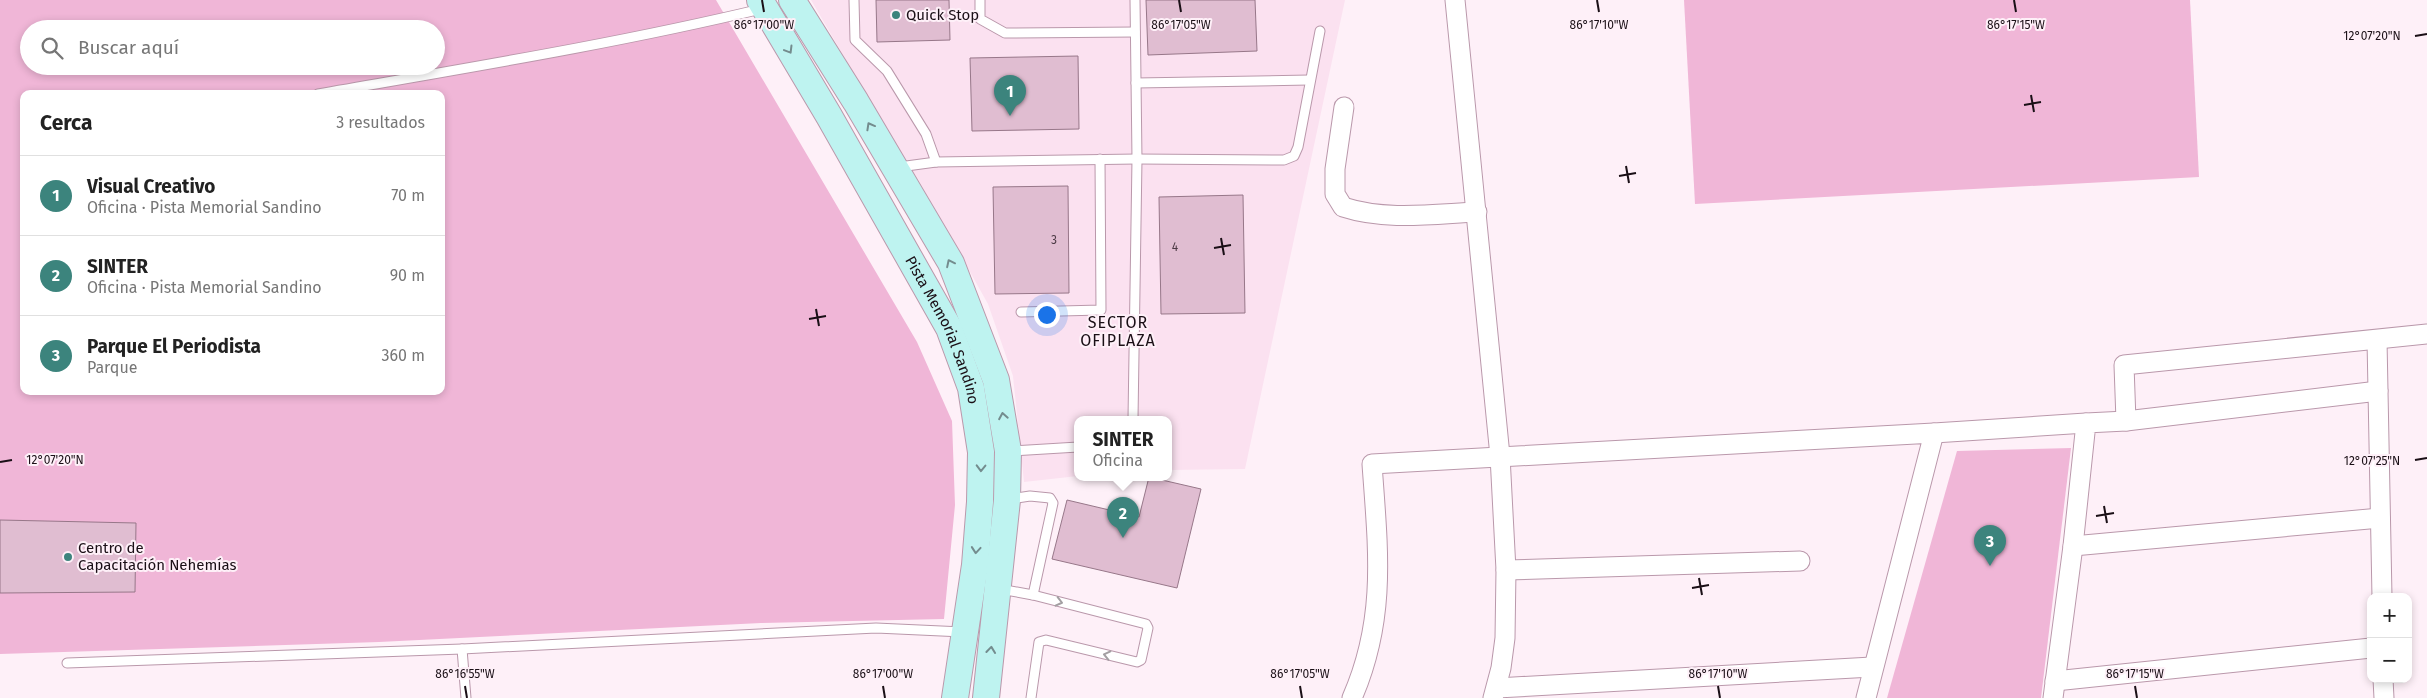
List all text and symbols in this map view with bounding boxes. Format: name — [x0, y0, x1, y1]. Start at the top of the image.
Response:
place label: Quick Stop — [906, 6, 979, 24]
marker: Quick Stop — [890, 9, 902, 21]
text: 86°17'00"W — [734, 18, 794, 32]
text: 86°17'05"W — [1151, 18, 1211, 32]
text: 86°17'10"W — [1570, 18, 1629, 32]
text: 86°17'15"W — [1987, 18, 2045, 32]
search box — [20, 20, 445, 75]
text: 12°07'20"N — [2343, 29, 2401, 43]
icon: search — [38, 34, 66, 62]
text: Buscar aquí — [78, 36, 179, 59]
one-way arrow — [783, 45, 793, 54]
pin: 1 — [994, 75, 1026, 116]
text: Cerca — [40, 110, 92, 136]
text: 3 resultados — [336, 113, 425, 132]
one-way arrow — [866, 122, 876, 131]
text: Visual Creativo — [87, 175, 215, 198]
text: 1 — [52, 186, 60, 205]
text: 70 m — [391, 186, 425, 205]
text: Oficina · Pista Memorial Sandino — [87, 198, 322, 217]
house number: 3 — [1051, 233, 1057, 247]
house number: 4 — [1172, 240, 1179, 254]
street label: Pista Memorial Sandino — [901, 253, 982, 405]
text: SINTER — [87, 255, 148, 278]
one-way arrow — [946, 259, 956, 268]
text: 2 — [52, 266, 60, 285]
text: 90 m — [390, 266, 425, 285]
text: Oficina · Pista Memorial Sandino — [87, 278, 322, 297]
your location — [1034, 302, 1060, 328]
district label: SECTOR OFIPLAZA — [1080, 313, 1156, 350]
text: Parque El Periodista — [87, 335, 261, 358]
text: 3 — [52, 346, 60, 365]
text: 360 m — [382, 346, 425, 365]
text: Parque — [87, 358, 137, 377]
one-way arrow — [998, 412, 1008, 421]
popup — [1074, 416, 1172, 481]
text: SINTER — [1092, 428, 1154, 451]
text: Oficina — [1092, 451, 1143, 470]
text: 12°07'20"N — [26, 453, 84, 467]
text: 12°07'25"N — [2344, 454, 2400, 468]
one-way arrow — [976, 464, 986, 472]
pin: 2 — [1107, 497, 1139, 538]
pin: 3 — [1974, 525, 2006, 566]
place label: Centro de Capacitación Nehemías — [78, 539, 237, 574]
one-way arrow — [971, 547, 982, 555]
marker: Centro de Capacitación Nehemías — [62, 551, 74, 563]
map controls — [2367, 593, 2412, 683]
button: + — [2367, 593, 2412, 638]
one-way arrow — [1055, 596, 1064, 607]
button: − — [2367, 638, 2412, 683]
one-way arrow — [985, 645, 996, 653]
one-way arrow — [1102, 650, 1111, 661]
text: 86°16'55"W — [435, 667, 495, 681]
text: 86°17'00"W — [853, 667, 913, 681]
text: 86°17'05"W — [1270, 667, 1330, 681]
text: 86°17'10"W — [1689, 667, 1748, 681]
text: 86°17'15"W — [2106, 667, 2164, 681]

